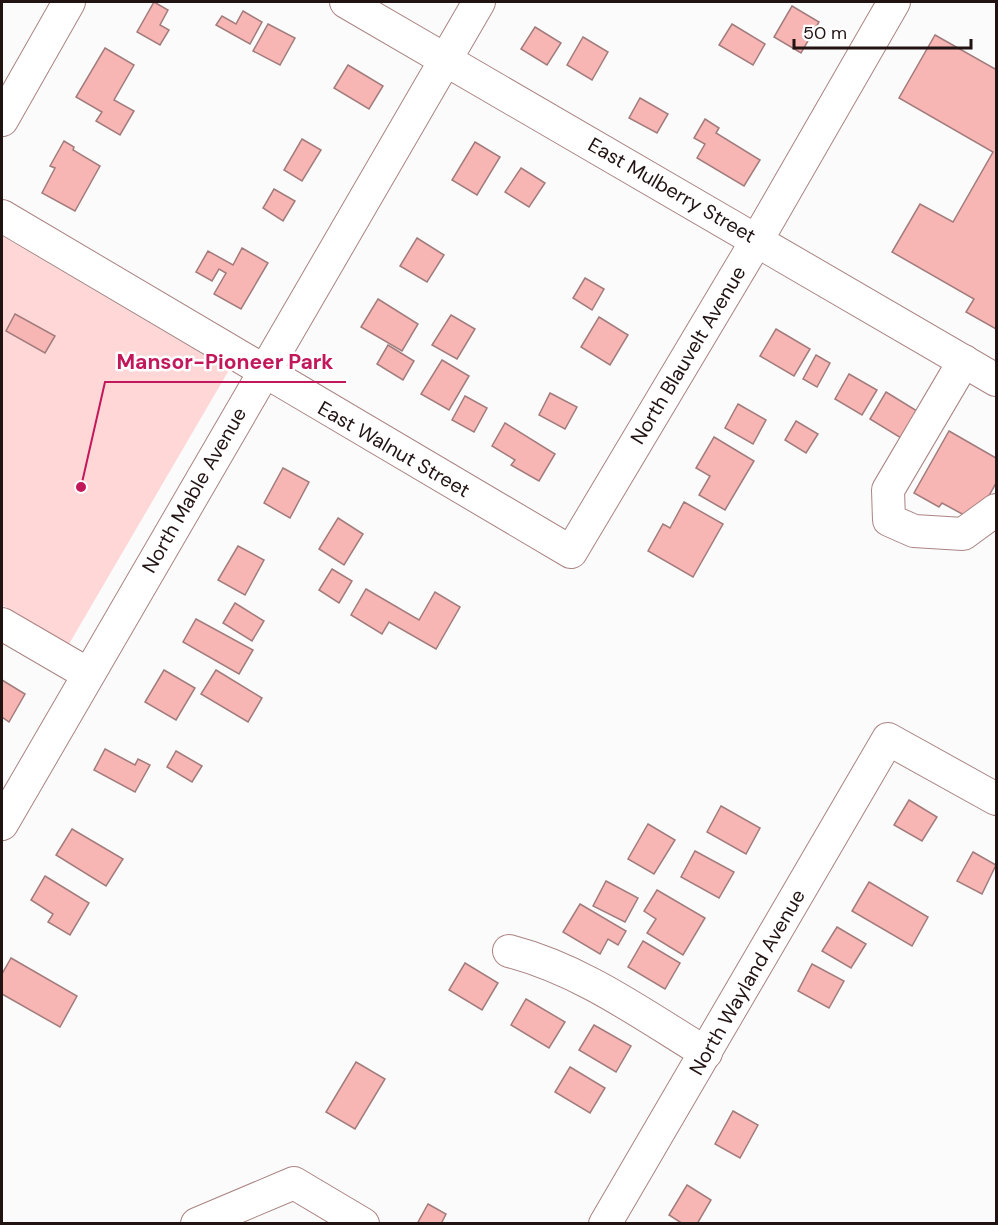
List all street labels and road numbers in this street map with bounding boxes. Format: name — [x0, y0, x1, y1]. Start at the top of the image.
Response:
street label: East Mulberry Street — [583, 131, 761, 249]
street label: North Blauvelt Avenue — [624, 261, 752, 449]
street label: East Walnut Street — [313, 395, 475, 503]
street label: North Mable Avenue — [136, 402, 252, 578]
street label: North Wayland Avenue — [683, 884, 811, 1080]

